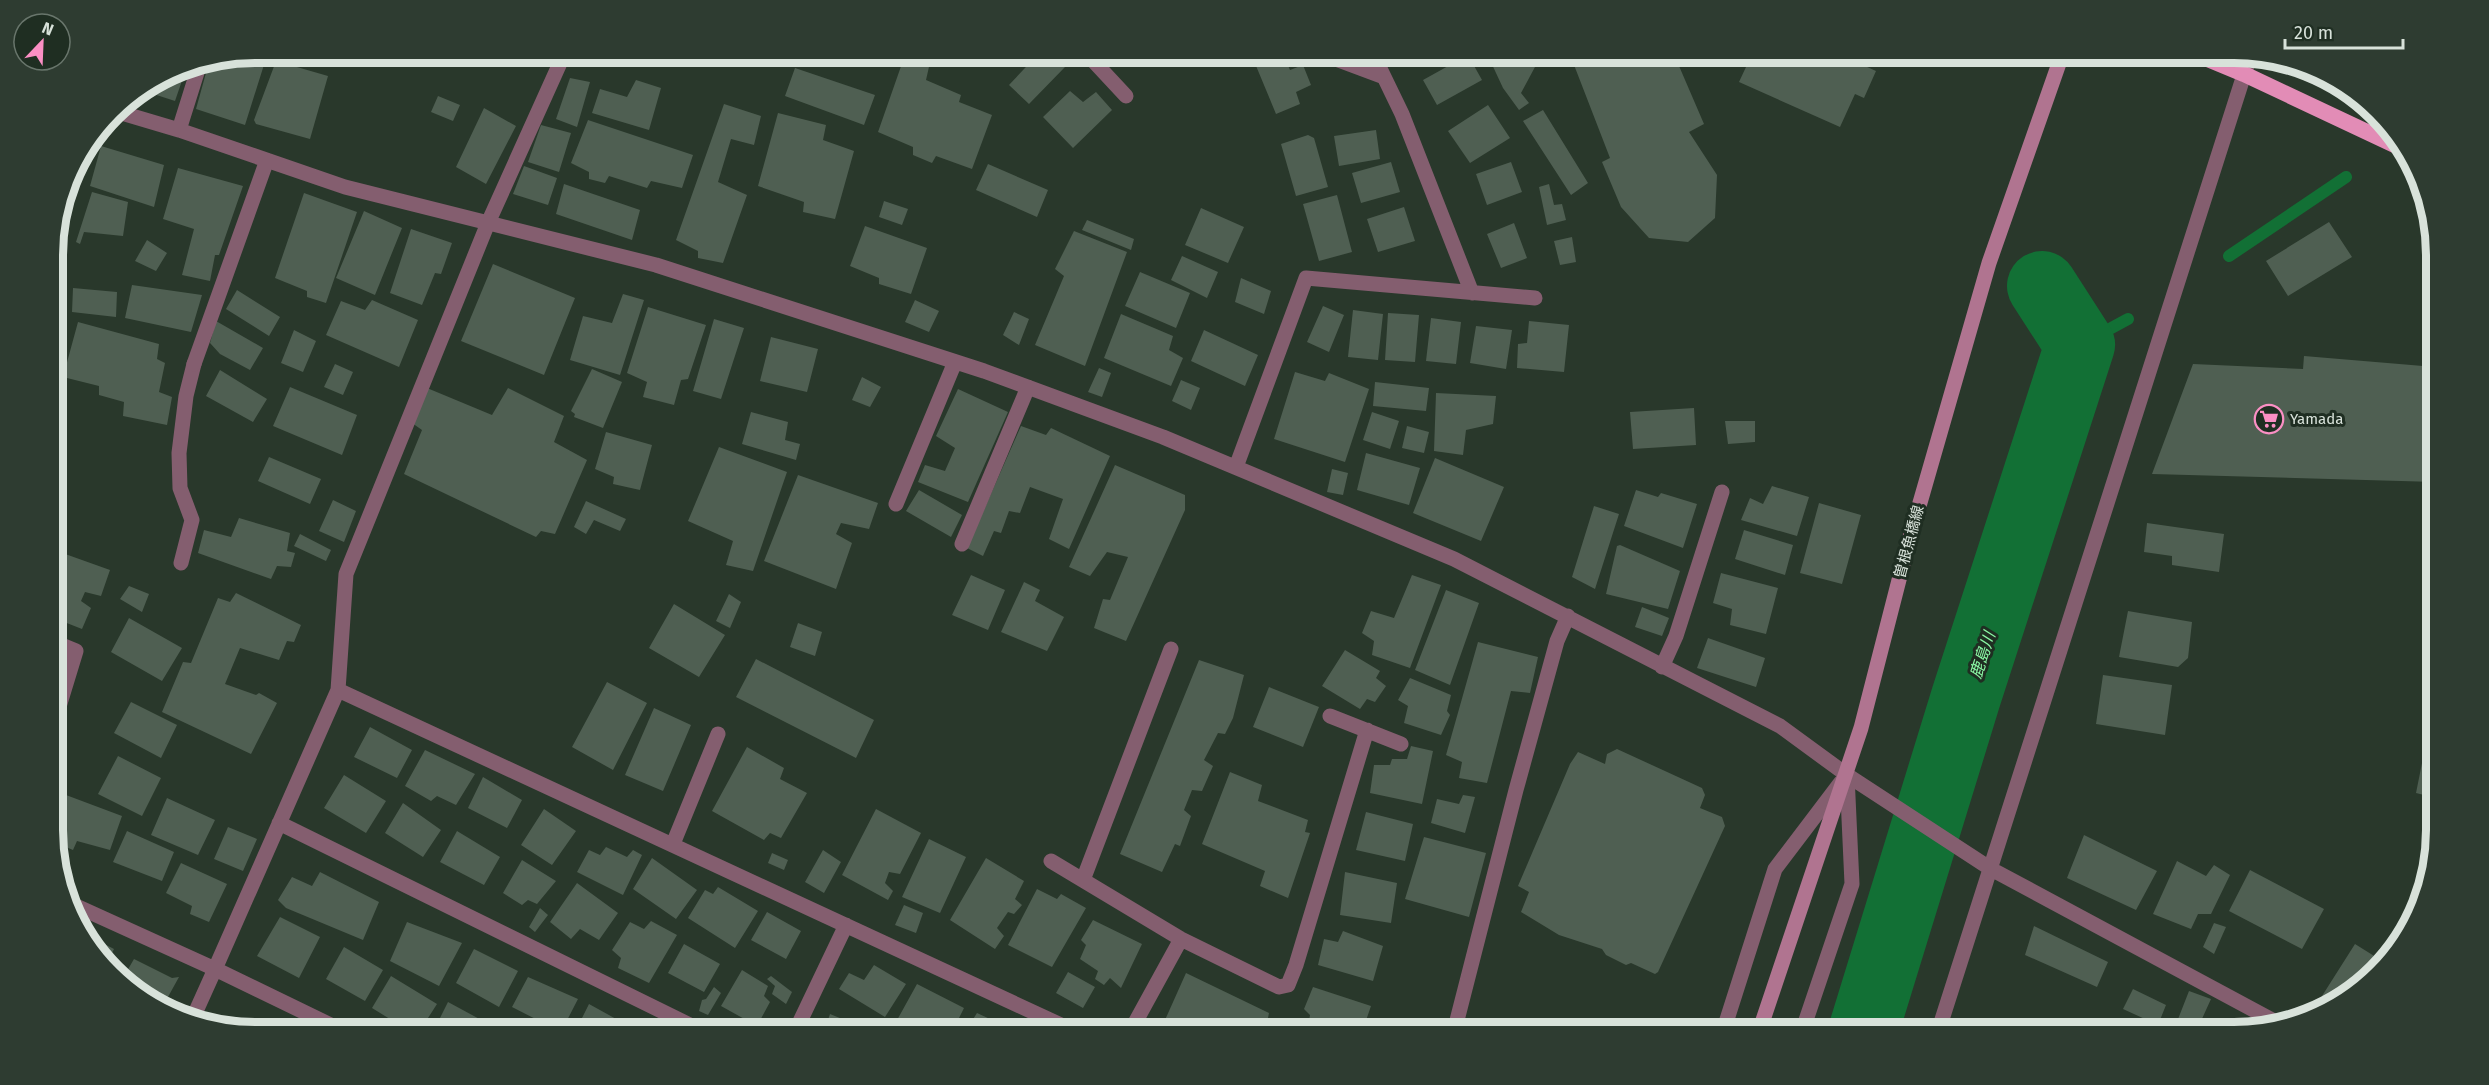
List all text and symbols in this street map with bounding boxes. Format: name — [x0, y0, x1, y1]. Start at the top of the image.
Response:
north arrow — [12, 12, 72, 72]
scale bar — [2285, 12, 2404, 50]
text: N — [39, 18, 56, 39]
text: 20 m — [2294, 22, 2333, 44]
supermarket icon: Yamada — [2253, 403, 2285, 435]
place label: Yamada — [2290, 410, 2343, 428]
street label: 曽根魚橋線 — [1891, 503, 1927, 581]
water label: 鹿島川 — [1966, 627, 2000, 681]

